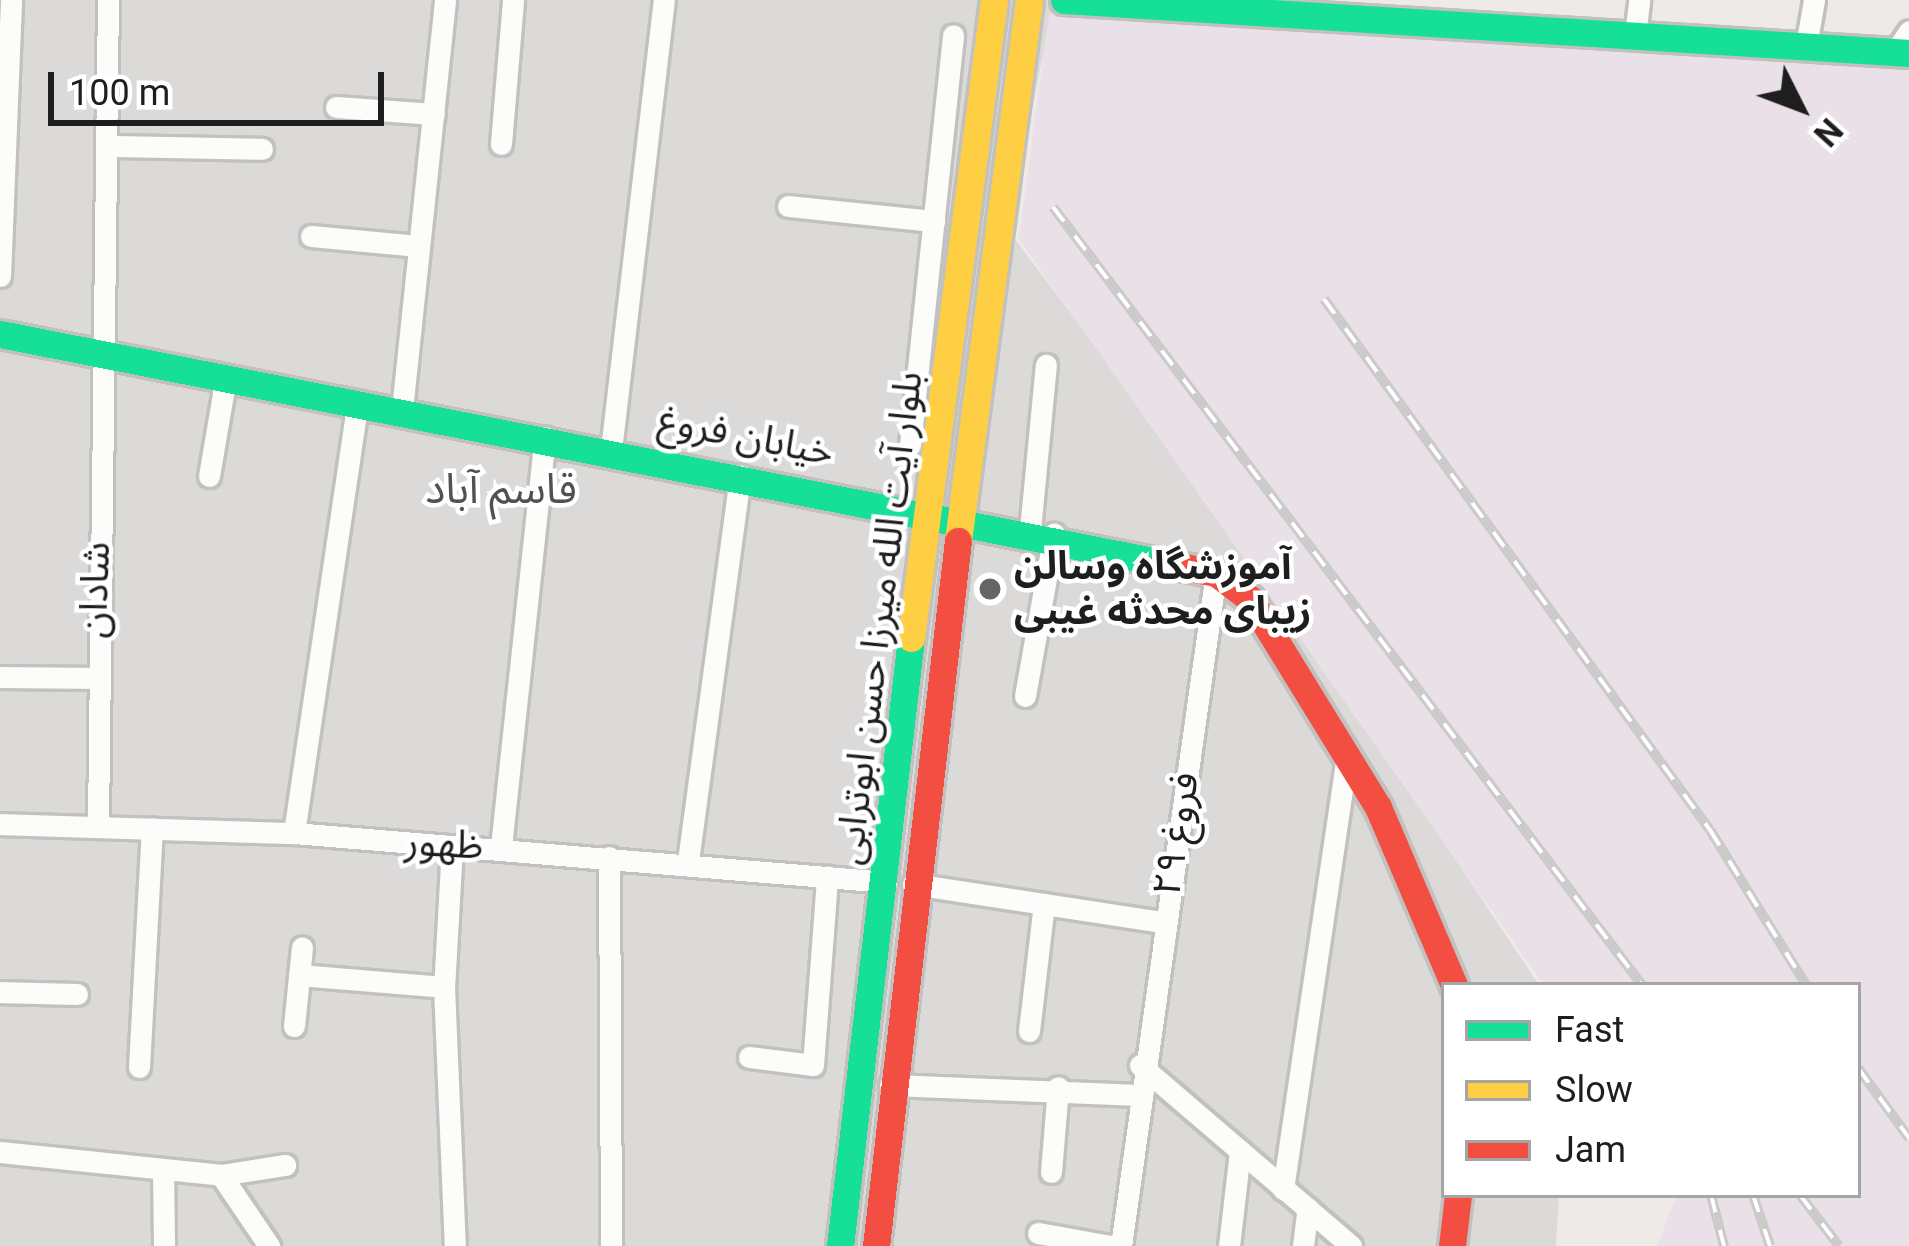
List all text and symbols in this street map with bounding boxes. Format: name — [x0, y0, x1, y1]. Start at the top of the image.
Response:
scale bar — [54, 48, 390, 122]
north arrow — [1741, 48, 1861, 168]
text: 100 m — [69, 72, 170, 114]
text: N — [1806, 111, 1850, 154]
street label: بلوار آیت الله میرزا حسن ابوترابی — [826, 369, 932, 867]
street label: خیابان فروغ — [655, 396, 837, 476]
district label: قاسم آباد — [425, 464, 577, 514]
street label: شادان — [70, 541, 120, 639]
place label: آموزشگاه وسالن زیبای محدثه غیبی — [1014, 544, 1312, 635]
marker: آموزشگاه وسالن زیبای محدثه غیبی — [977, 576, 1003, 602]
street label: فروغ ۲۹ — [1143, 769, 1209, 899]
street label: ظهور — [403, 819, 485, 869]
legend — [1441, 982, 1861, 1198]
text: Fast — [1555, 1009, 1624, 1051]
text: Slow — [1555, 1069, 1633, 1111]
text: Jam — [1555, 1129, 1626, 1171]

